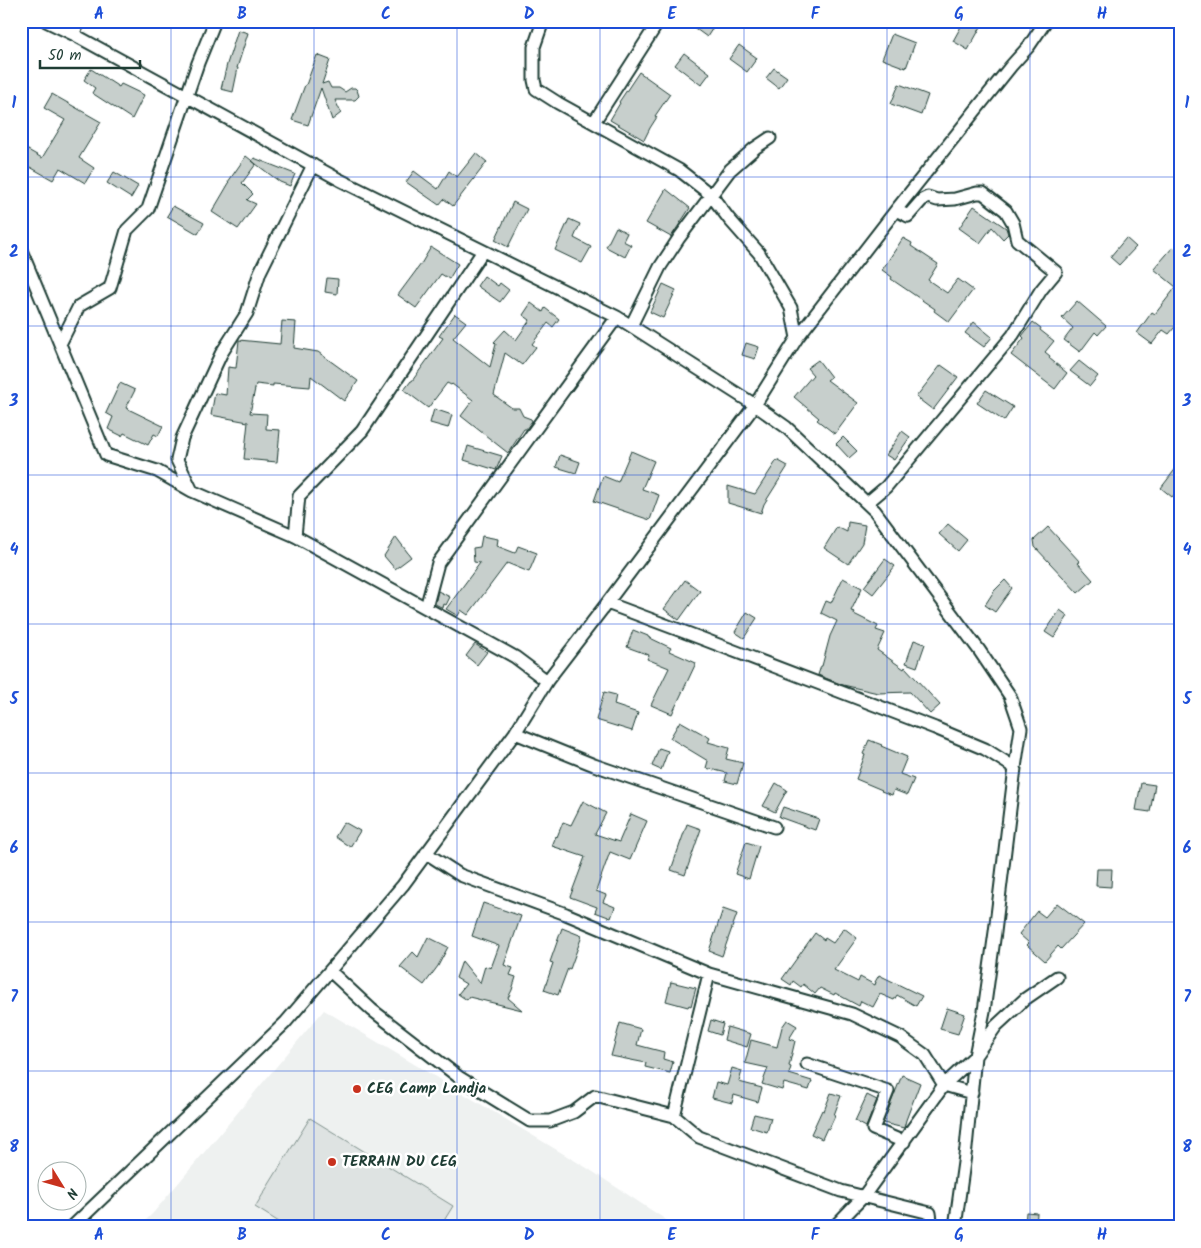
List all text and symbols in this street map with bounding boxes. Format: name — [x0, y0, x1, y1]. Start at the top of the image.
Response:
text: A — [94, 2, 104, 27]
text: B — [237, 2, 247, 27]
text: C — [381, 2, 391, 27]
text: D — [524, 2, 535, 27]
text: E — [668, 2, 678, 27]
text: F — [811, 2, 821, 27]
text: G — [954, 2, 964, 27]
text: H — [1097, 2, 1107, 27]
scale bar — [40, 38, 140, 70]
text: 50 m — [48, 44, 82, 68]
text: 1 — [12, 91, 17, 116]
text: 1 — [1185, 91, 1190, 116]
text: 2 — [9, 240, 19, 265]
text: 2 — [1182, 240, 1192, 265]
text: 3 — [9, 389, 19, 414]
text: 3 — [1182, 389, 1192, 414]
text: 4 — [10, 538, 19, 563]
text: 4 — [1183, 538, 1192, 563]
text: 5 — [9, 687, 20, 712]
text: 5 — [1182, 687, 1193, 712]
text: 6 — [10, 836, 19, 861]
text: 6 — [1183, 836, 1192, 861]
text: 7 — [10, 985, 18, 1010]
text: 7 — [1183, 985, 1191, 1010]
place label: CEG Camp Landja — [367, 1077, 486, 1101]
marker: CEG Camp Landja — [351, 1083, 363, 1095]
text: 8 — [9, 1135, 19, 1160]
text: 8 — [1182, 1135, 1192, 1160]
place label: TERRAIN DU CEG — [342, 1150, 457, 1174]
marker: TERRAIN DU CEG — [326, 1156, 338, 1168]
north arrow — [38, 1160, 88, 1210]
text: N — [60, 1183, 83, 1203]
text: A — [94, 1223, 104, 1248]
text: B — [237, 1223, 247, 1248]
text: C — [381, 1223, 391, 1248]
text: D — [524, 1223, 535, 1248]
text: E — [668, 1223, 678, 1248]
text: F — [811, 1223, 821, 1248]
text: G — [954, 1223, 964, 1248]
text: H — [1097, 1223, 1107, 1248]

